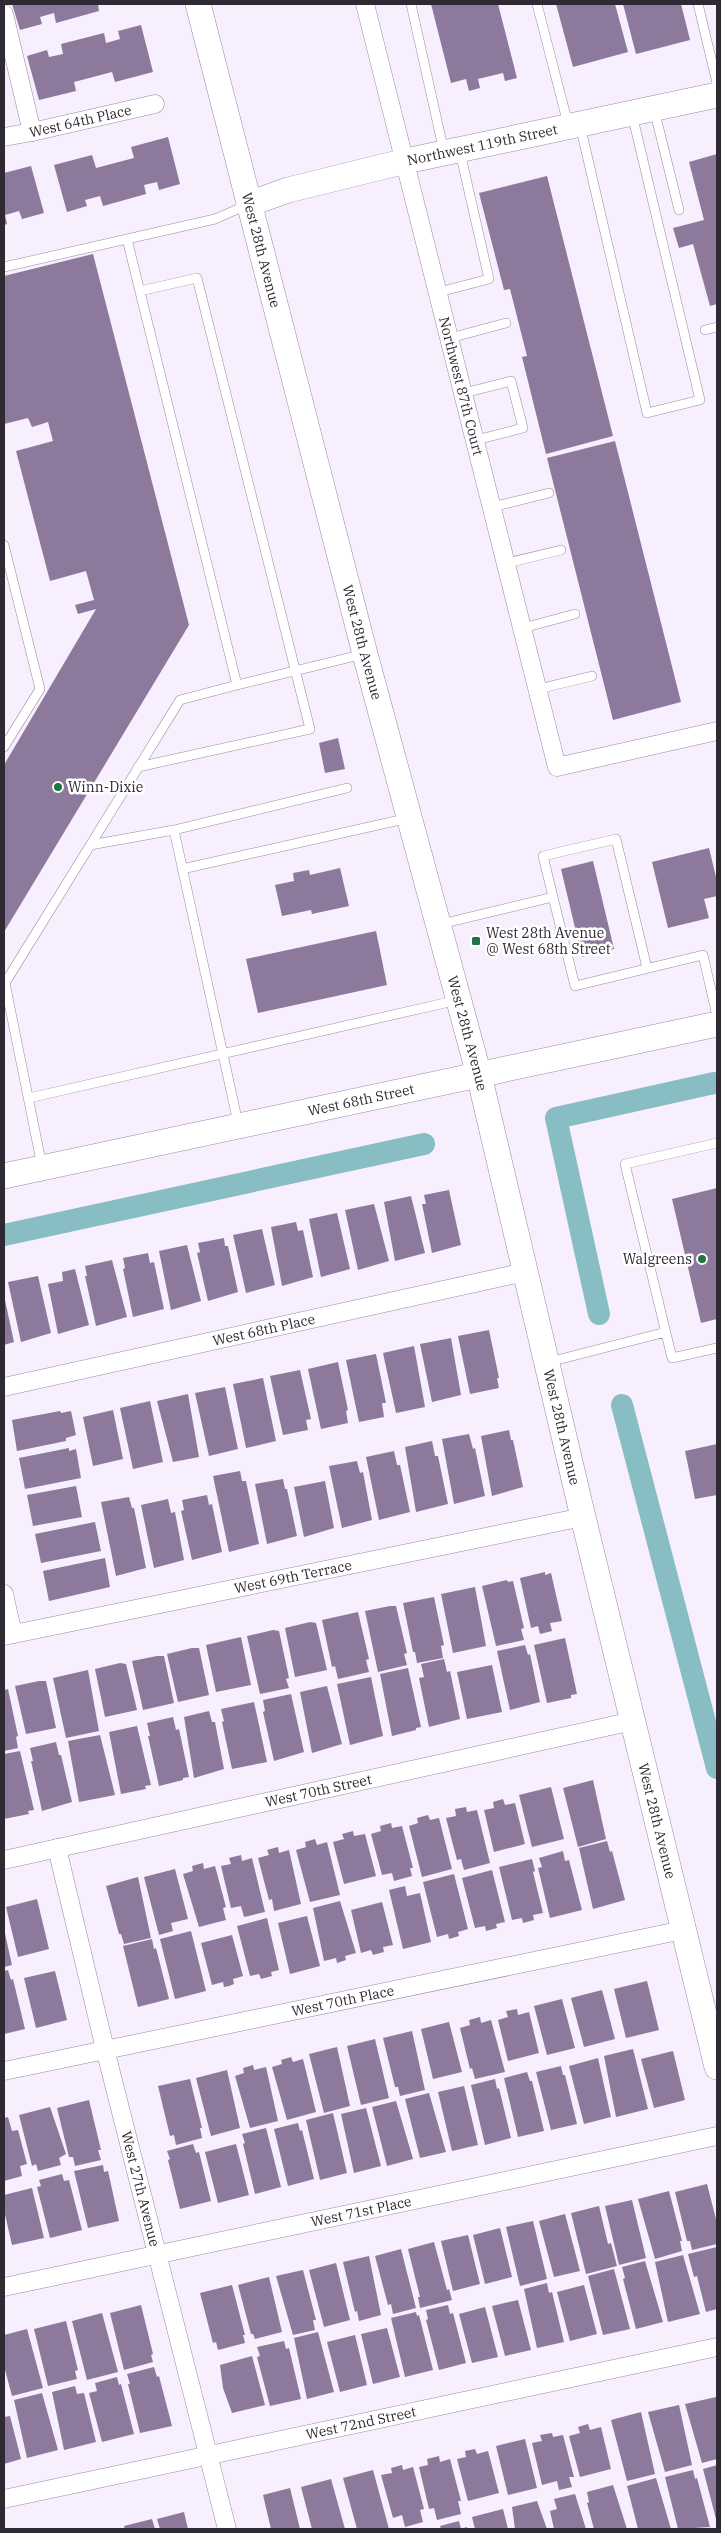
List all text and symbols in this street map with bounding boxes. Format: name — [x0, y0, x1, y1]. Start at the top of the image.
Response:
street label: West 64th Place — [27, 101, 133, 141]
street label: Northwest 119th Street — [405, 120, 559, 170]
street label: West 28th Avenue — [238, 190, 285, 310]
street label: Northwest 87th Court — [435, 315, 487, 457]
street label: West 28th Avenue — [339, 583, 386, 702]
place label: Winn-Dixie — [68, 778, 143, 796]
marker: Winn-Dixie — [52, 781, 64, 793]
place label: West 28th Avenue @ West 68th Street — [486, 924, 611, 958]
marker: West 28th Avenue @ West 68th Street — [470, 935, 482, 947]
street label: West 28th Avenue — [444, 974, 491, 1093]
street label: West 68th Street — [306, 1080, 416, 1120]
place label: Walgreens — [623, 1250, 692, 1268]
marker: Walgreens — [696, 1253, 708, 1265]
street label: West 68th Place — [211, 1310, 317, 1350]
street label: West 28th Avenue — [540, 1367, 584, 1487]
street label: West 69th Terrace — [232, 1556, 353, 1597]
street label: West 28th Avenue — [634, 1761, 680, 1880]
street label: West 70th Street — [263, 1770, 373, 1811]
street label: West 70th Place — [290, 1981, 396, 2020]
street label: West 27th Avenue — [117, 2129, 164, 2249]
street label: West 71st Place — [309, 2192, 413, 2231]
street label: West 72nd Street — [304, 2402, 418, 2443]

